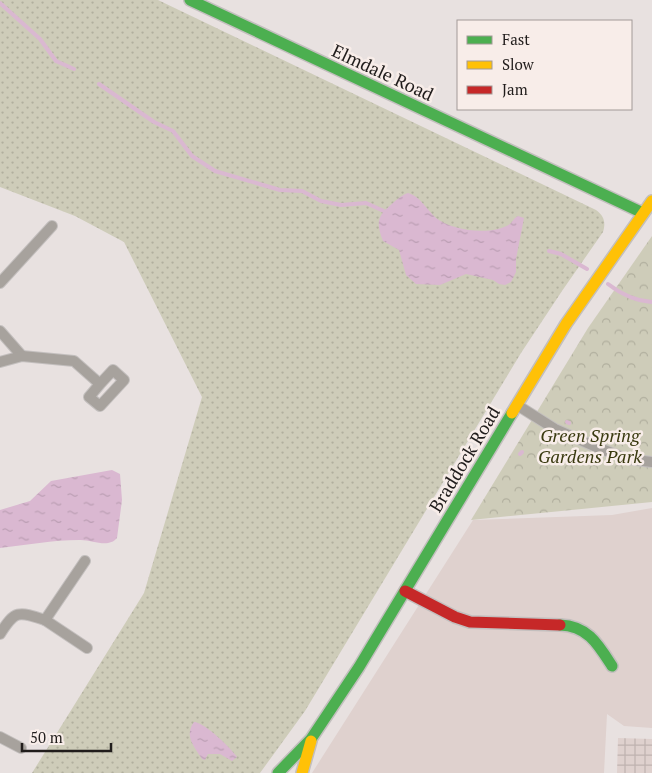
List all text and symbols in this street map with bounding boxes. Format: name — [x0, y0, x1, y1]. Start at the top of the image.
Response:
legend — [457, 20, 632, 110]
text: Fast — [502, 29, 530, 49]
street label: Elmdale Road — [328, 38, 438, 106]
text: Slow — [502, 54, 535, 74]
text: Jam — [502, 79, 528, 99]
street label: Braddock Road — [423, 402, 505, 516]
park label: Green Spring Gardens Park — [538, 423, 642, 468]
scale bar — [22, 720, 111, 752]
text: 50 m — [30, 727, 63, 747]

